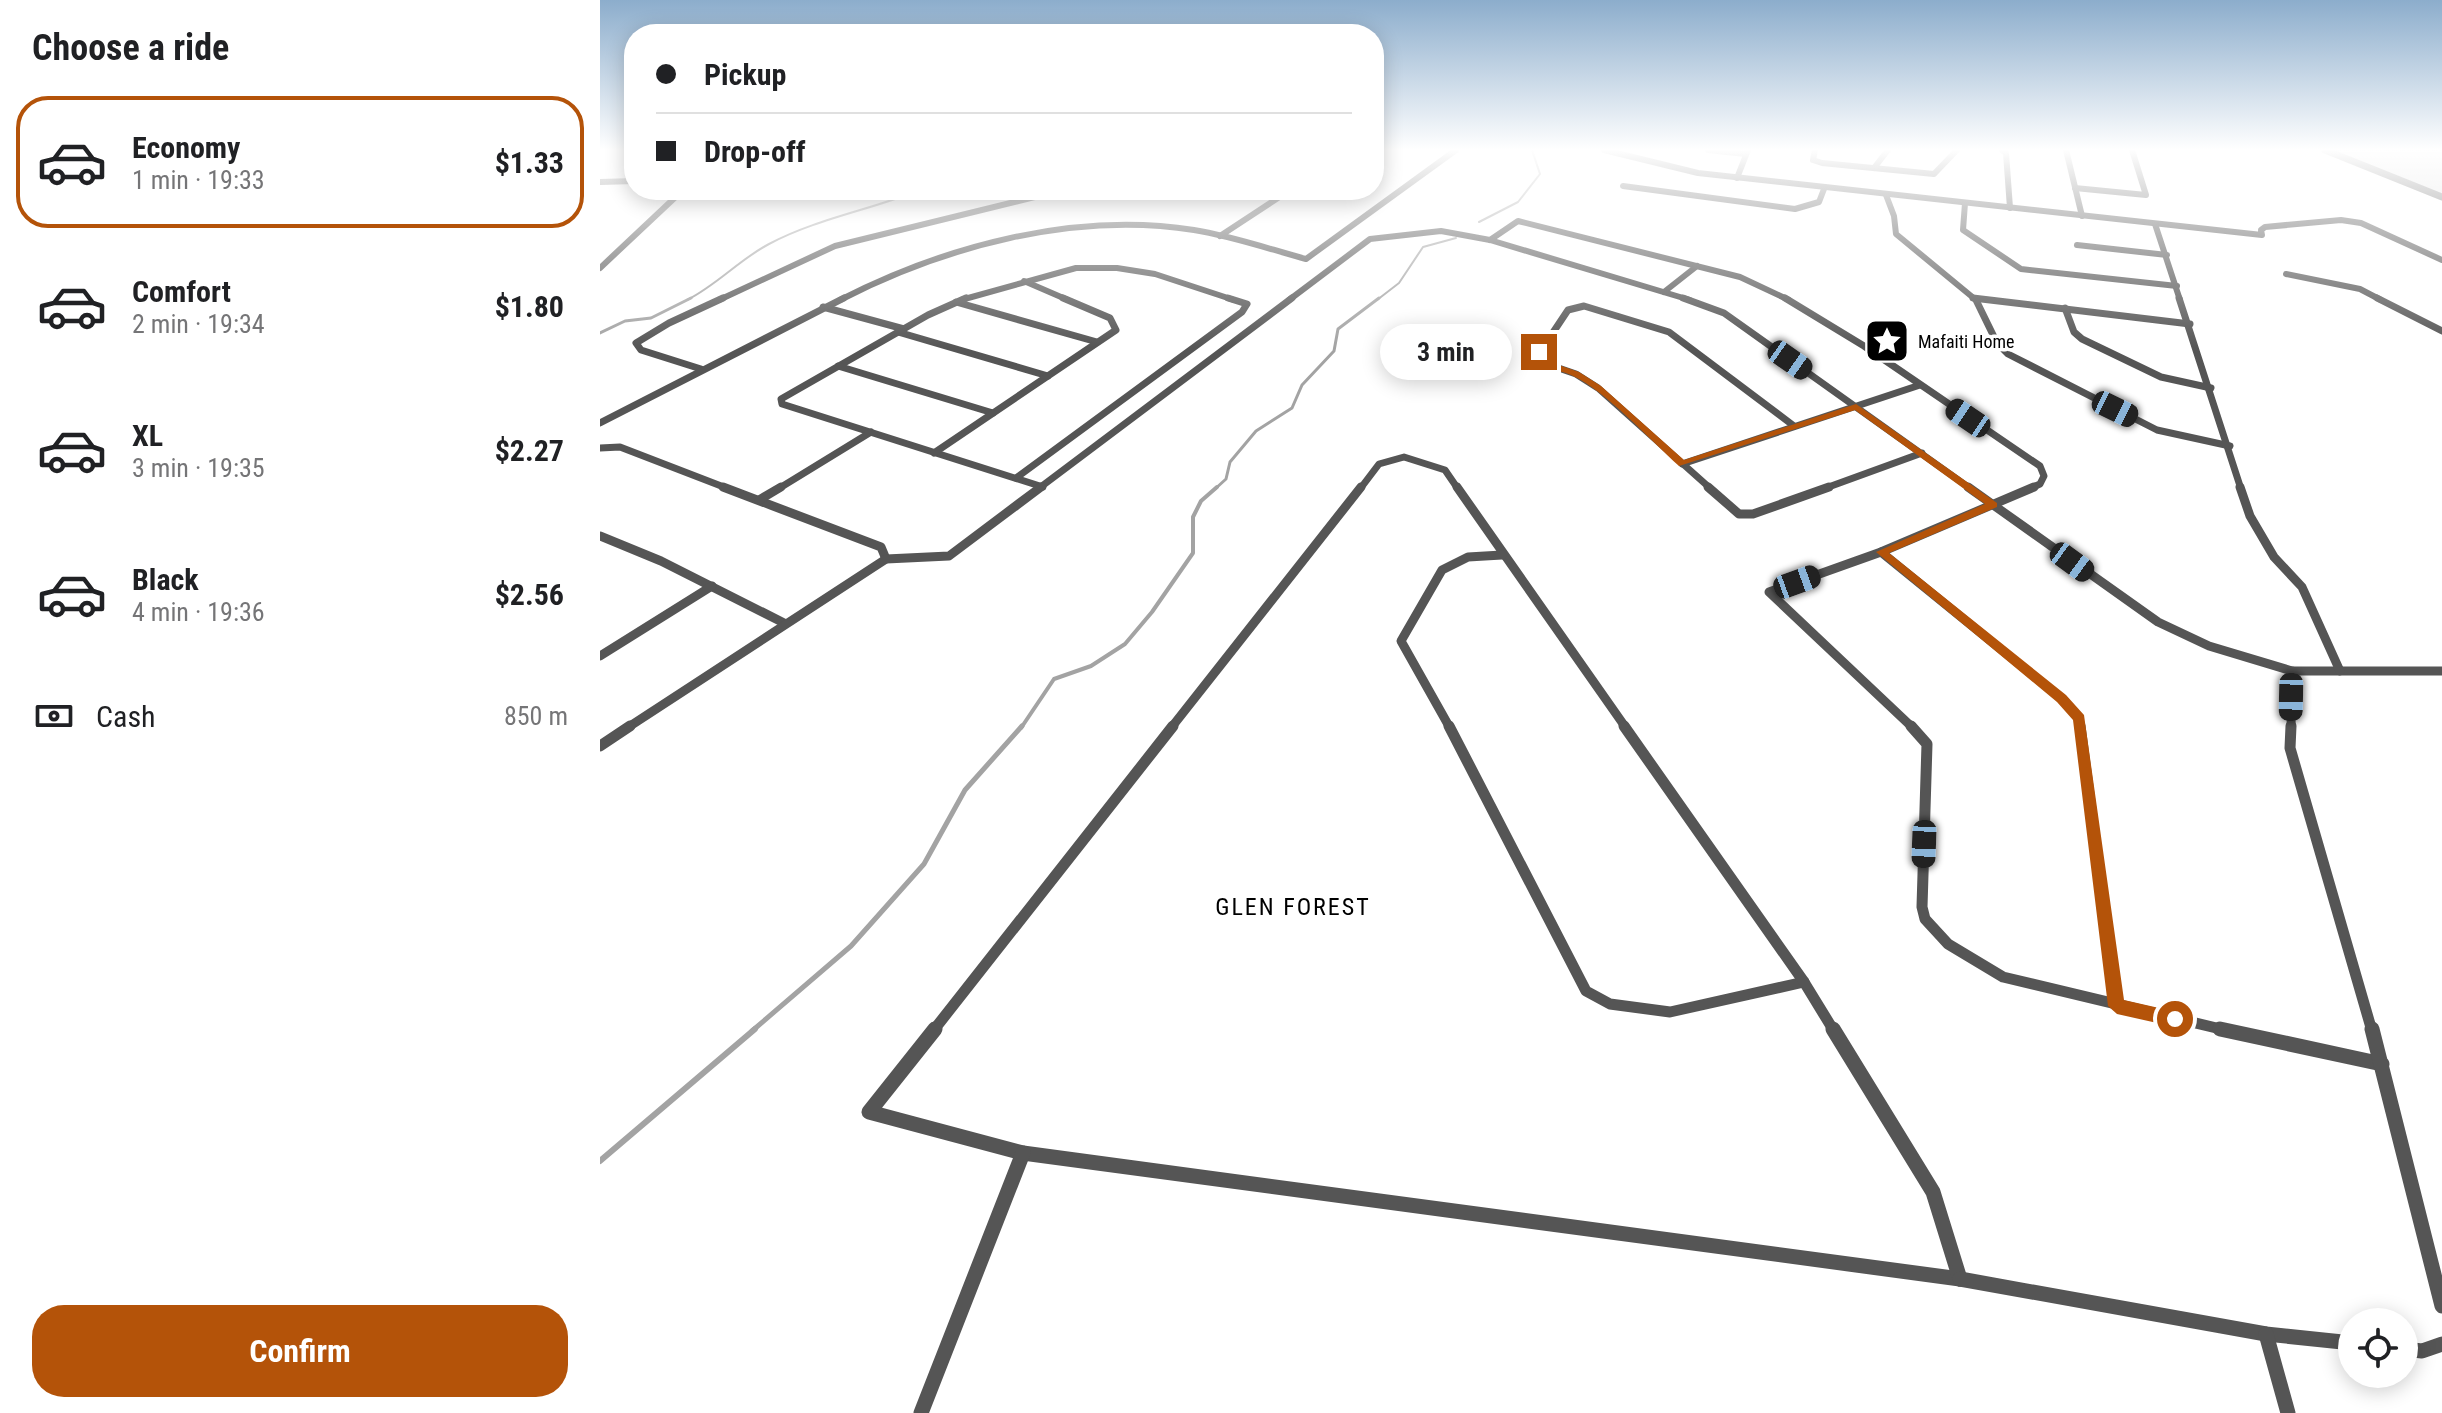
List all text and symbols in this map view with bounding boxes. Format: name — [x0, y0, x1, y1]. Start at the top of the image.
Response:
text: Choose a ride — [32, 27, 229, 69]
text: Pickup — [704, 57, 786, 92]
icon: car — [36, 126, 108, 198]
text: Economy — [132, 130, 240, 165]
text: Drop-off — [704, 134, 806, 169]
text: $1.33 — [495, 145, 564, 180]
text: 1 min · 19:33 — [132, 165, 265, 195]
icon: car — [36, 270, 108, 342]
text: Comfort — [132, 274, 231, 309]
text: $1.80 — [495, 289, 564, 324]
text: 2 min · 19:34 — [132, 309, 265, 339]
place icon: Mafaiti Home — [1863, 317, 1911, 365]
callout: 3 min — [1379, 324, 1511, 380]
place label: Mafaiti Home — [1918, 331, 2014, 352]
route end — [1521, 334, 1557, 370]
car — [1763, 336, 1817, 384]
text: 3 min — [1417, 337, 1475, 367]
car — [2088, 388, 2142, 430]
car — [1941, 395, 1995, 441]
icon: car — [36, 414, 108, 486]
text: XL — [132, 418, 163, 453]
text: $2.27 — [495, 433, 564, 468]
text: 3 min · 19:35 — [132, 453, 265, 483]
car — [2046, 538, 2098, 586]
icon: car — [36, 558, 108, 630]
text: Black — [132, 562, 199, 597]
car — [1770, 563, 1824, 601]
text: $2.56 — [495, 577, 564, 612]
text: 4 min · 19:36 — [132, 597, 265, 627]
car — [2279, 673, 2303, 721]
icon: cash — [32, 694, 76, 738]
text: Cash — [96, 699, 156, 734]
text: 850 m — [504, 701, 568, 731]
car — [1911, 820, 1937, 868]
district label: GLEN FOREST — [1215, 893, 1371, 921]
route start — [2157, 1001, 2193, 1037]
button: Confirm — [32, 1305, 568, 1397]
map controls — [2338, 1308, 2418, 1388]
button: locate — [2338, 1308, 2418, 1388]

